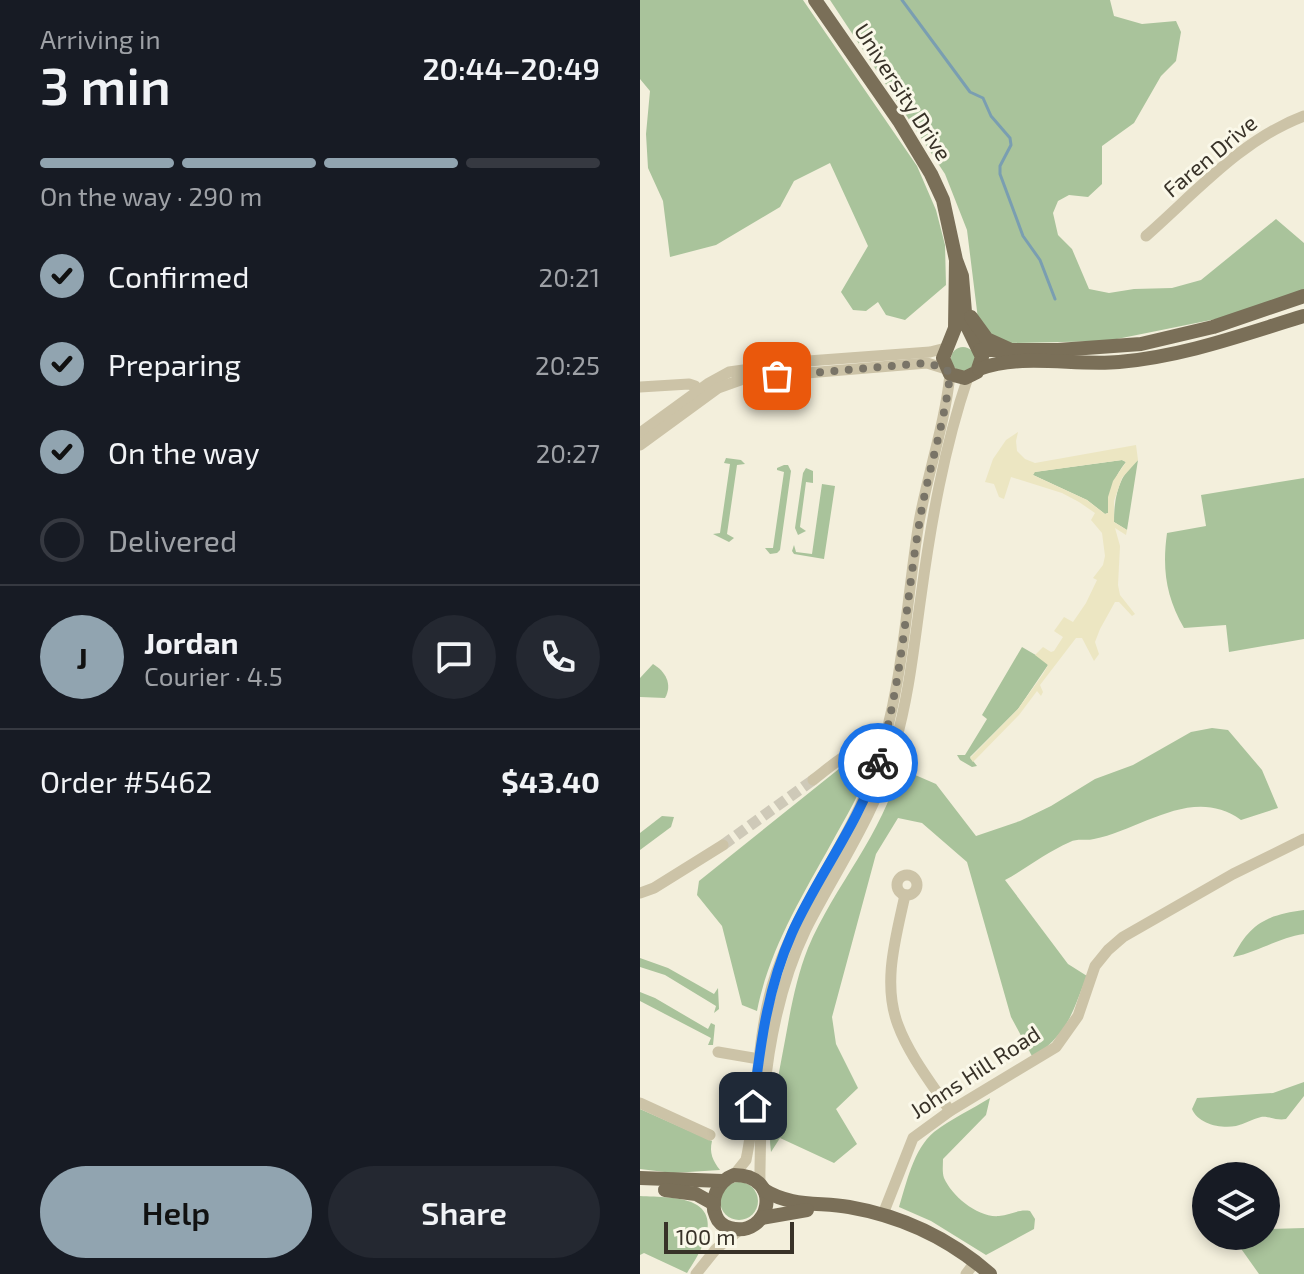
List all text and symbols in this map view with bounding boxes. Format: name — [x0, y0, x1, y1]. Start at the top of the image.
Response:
street label: University Drive — [850, 18, 958, 165]
text: Arriving in — [40, 23, 161, 54]
text: 20:44–20:49 — [422, 50, 600, 86]
text: 3 min — [40, 53, 171, 115]
street label: Faren Drive — [1157, 109, 1261, 202]
text: On the way · 290 m — [40, 180, 262, 211]
icon: check — [40, 254, 84, 298]
text: Confirmed — [108, 258, 249, 294]
text: 20:21 — [539, 261, 600, 292]
icon: check — [40, 342, 84, 386]
pin — [743, 342, 811, 410]
text: Preparing — [108, 346, 241, 382]
text: 20:25 — [535, 349, 600, 380]
icon: bag — [755, 354, 799, 398]
icon: check — [40, 430, 84, 474]
text: On the way — [108, 434, 260, 470]
text: 20:27 — [536, 437, 600, 468]
text: Delivered — [108, 522, 237, 558]
button: chat — [412, 615, 496, 699]
button: phone — [516, 615, 600, 699]
text: Jordan — [144, 624, 239, 660]
text: J — [76, 639, 88, 675]
text: Courier · 4.5 — [144, 660, 283, 691]
courier — [838, 723, 918, 803]
icon: bike — [856, 741, 900, 785]
text: Order #5462 — [40, 763, 212, 799]
text: $43.40 — [501, 763, 600, 799]
street label: Johns Hill Road — [905, 1019, 1044, 1123]
pin — [719, 1072, 787, 1140]
icon: home — [731, 1084, 775, 1128]
map controls — [1192, 1162, 1280, 1250]
button: layers — [1192, 1162, 1280, 1250]
button: Help — [40, 1166, 312, 1258]
button: Share — [328, 1166, 600, 1258]
scale bar — [664, 1218, 794, 1254]
text: 100 m — [676, 1223, 735, 1249]

